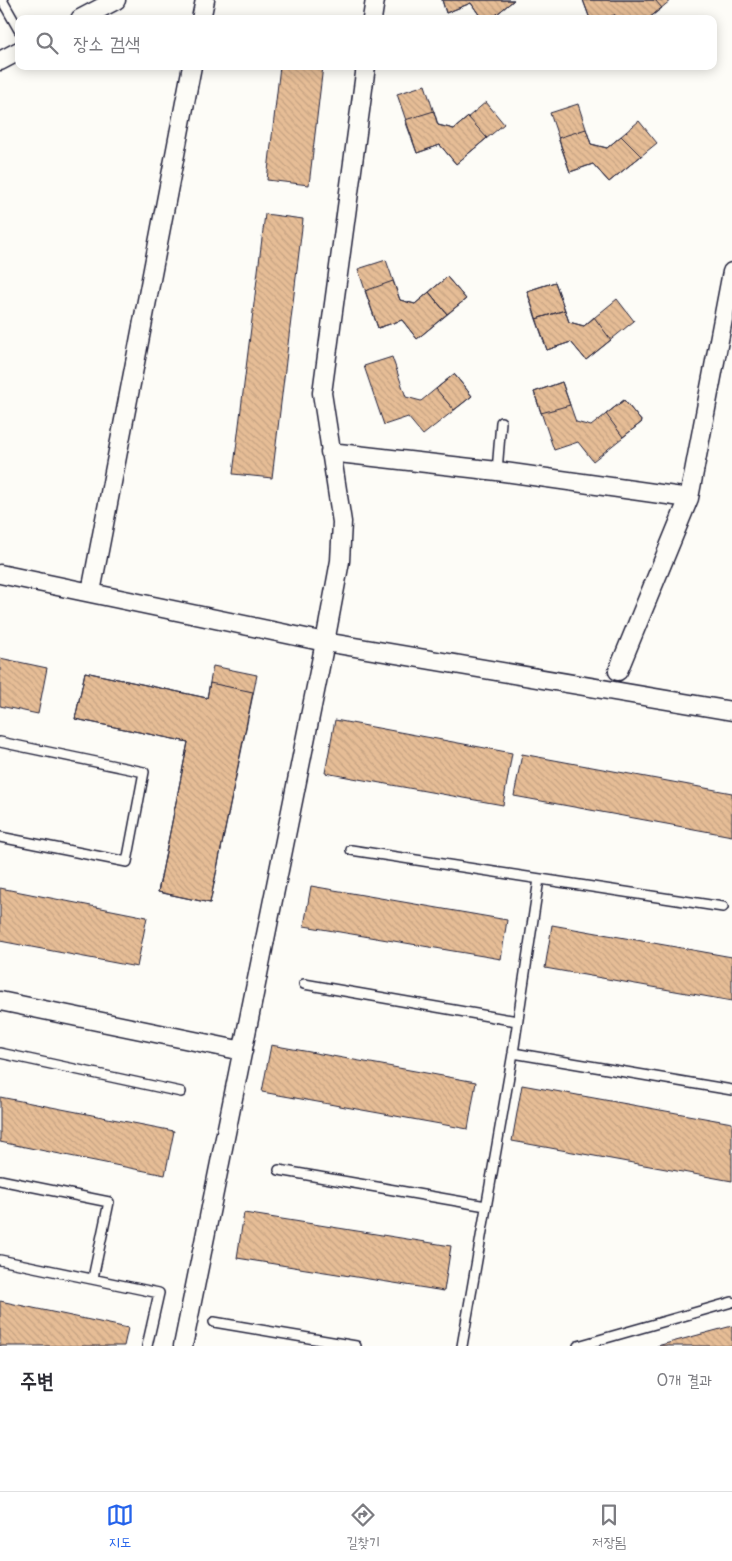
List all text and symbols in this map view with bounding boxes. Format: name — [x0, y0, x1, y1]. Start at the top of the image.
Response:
search box — [15, 15, 717, 70]
text: 장소 검색 — [73, 28, 140, 56]
icon: search — [33, 29, 61, 57]
text: 주변 — [20, 1363, 54, 1395]
text: 0개 결과 — [656, 1367, 712, 1391]
tab: 지도 — [106, 1501, 134, 1552]
tab: 길찾기 — [346, 1501, 380, 1552]
tab: 저장됨 — [592, 1501, 626, 1552]

